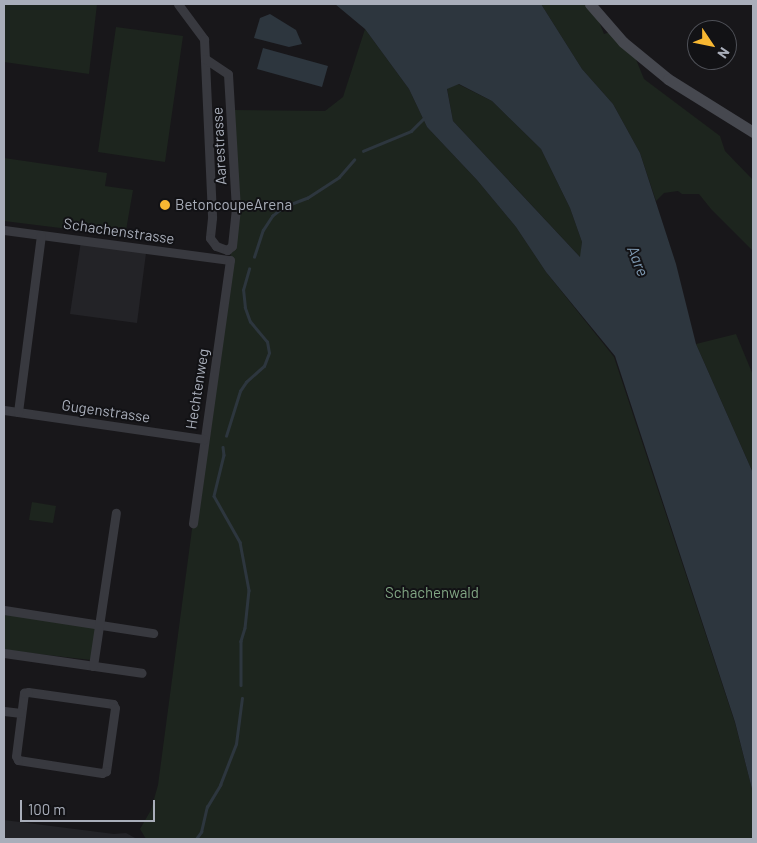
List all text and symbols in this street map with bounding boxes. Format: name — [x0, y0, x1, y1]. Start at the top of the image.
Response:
north arrow — [687, 20, 737, 70]
text: N — [714, 44, 734, 62]
street label: Aarestrasse — [208, 107, 230, 185]
place label: BetoncoupeArena — [175, 196, 292, 214]
marker: BetoncoupeArena — [159, 199, 171, 211]
street label: Schachenstrasse — [62, 214, 176, 248]
water label: Aare — [623, 243, 653, 279]
street label: Hechtenweg — [182, 347, 212, 431]
street label: Gugenstrasse — [61, 396, 151, 426]
park label: Schachenwald — [385, 584, 479, 602]
scale bar — [22, 790, 158, 822]
text: 100 m — [28, 800, 66, 818]

